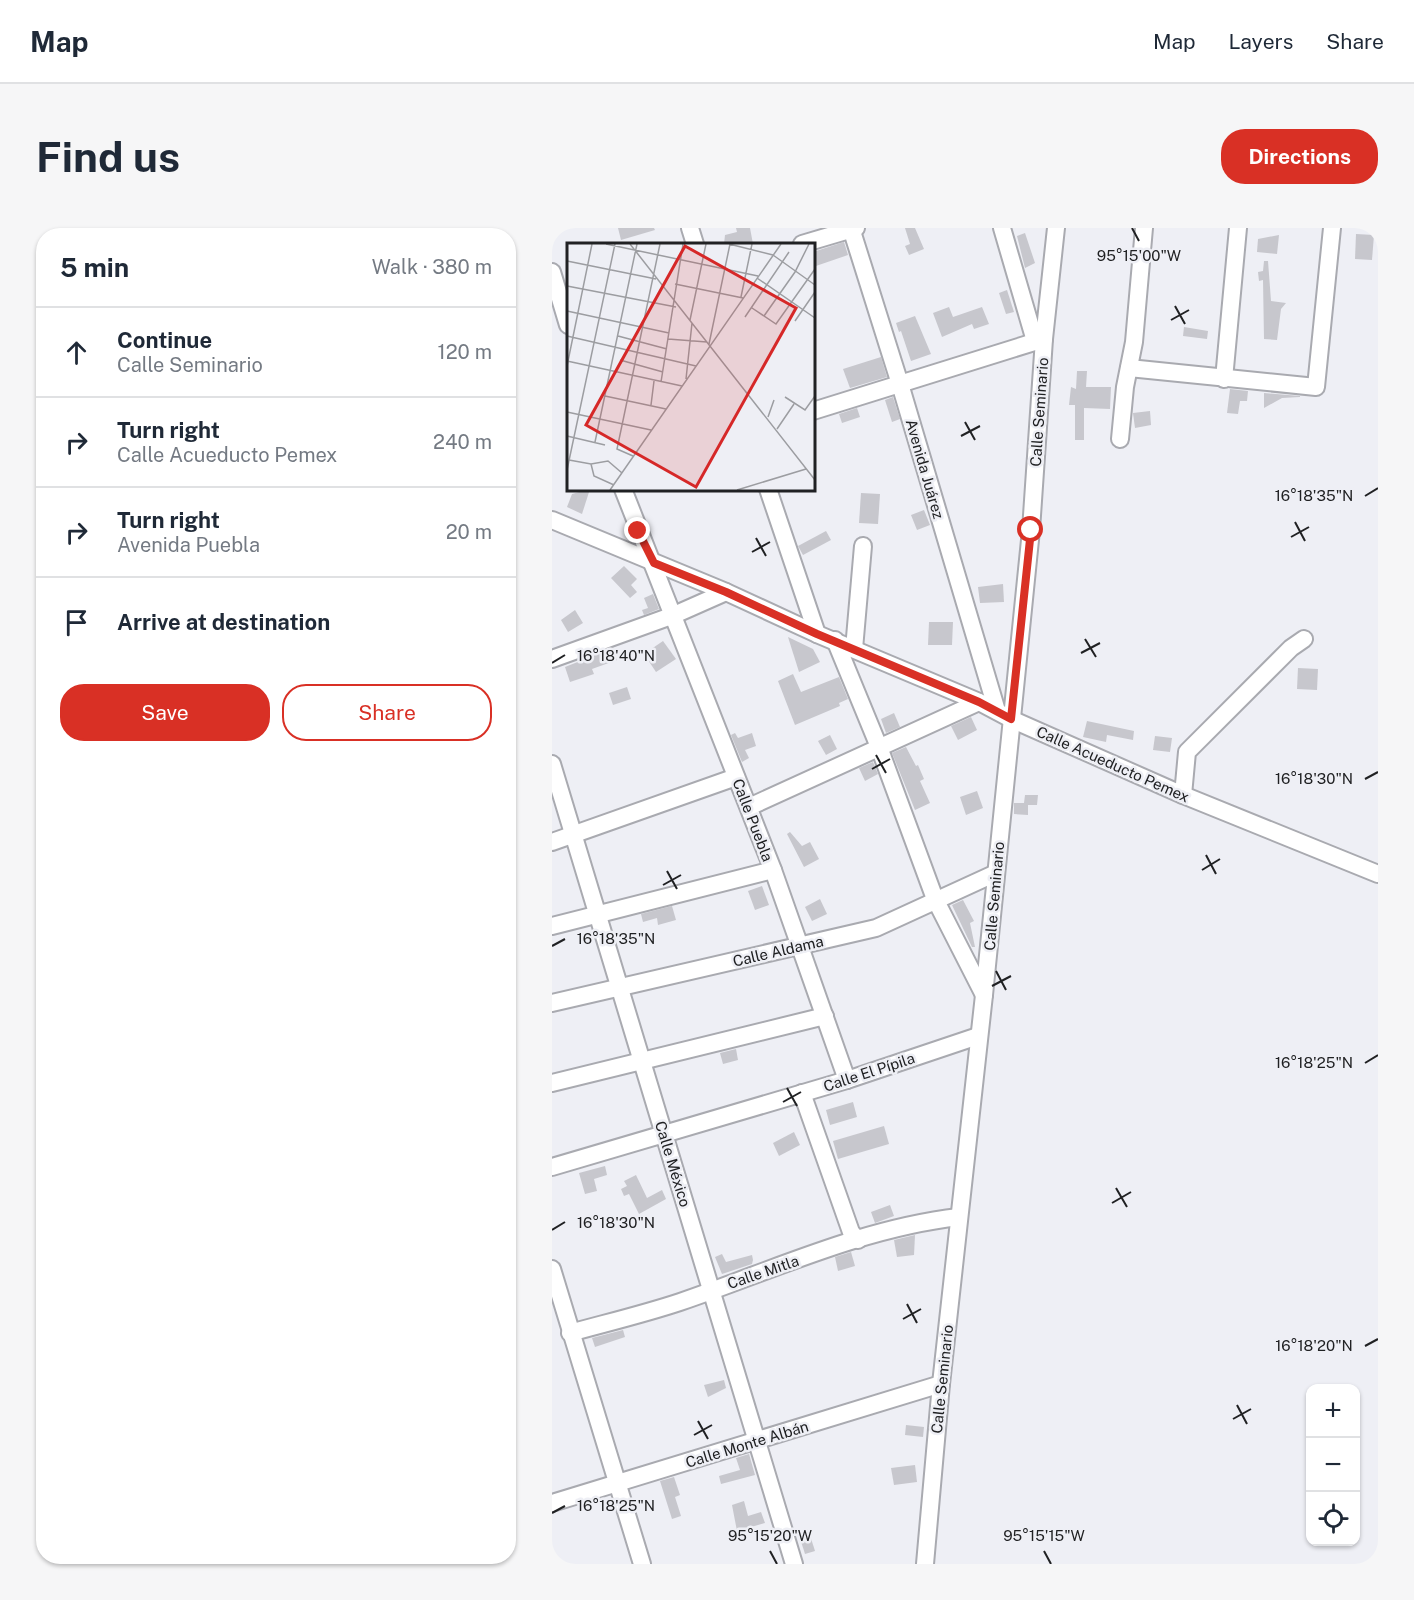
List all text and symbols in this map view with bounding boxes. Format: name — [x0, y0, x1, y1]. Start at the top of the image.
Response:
text: Map — [30, 25, 89, 58]
text: Map — [1153, 29, 1196, 54]
text: Layers — [1229, 29, 1293, 54]
text: Share — [1326, 29, 1384, 54]
button: Directions — [1221, 129, 1378, 184]
text: Find us — [36, 132, 180, 181]
inset map — [567, 243, 814, 490]
text: 95°15'00"W — [1097, 247, 1181, 264]
text: 5 min — [60, 252, 129, 283]
text: Walk · 380 m — [372, 255, 492, 279]
text: Continue — [117, 327, 212, 353]
icon: ahead — [60, 336, 93, 369]
text: 120 m — [438, 340, 492, 364]
text: Calle Seminario — [117, 353, 263, 377]
street label: Calle Seminario — [1027, 357, 1051, 467]
text: Turn right — [117, 417, 220, 443]
street label: Avenida Juárez — [903, 417, 947, 521]
icon: right — [60, 426, 93, 459]
text: 240 m — [433, 430, 492, 454]
text: Calle Acueducto Pemex — [117, 443, 337, 467]
text: 16°18'35"N — [1275, 487, 1353, 504]
text: Turn right — [117, 507, 220, 533]
icon: right — [60, 516, 93, 549]
route start — [1017, 516, 1043, 542]
route end — [624, 517, 650, 543]
text: 20 m — [446, 520, 492, 544]
text: Avenida Puebla — [117, 533, 260, 557]
icon: arrive — [60, 606, 93, 639]
text: Arrive at destination — [117, 609, 330, 635]
text: 16°18'40"N — [577, 647, 655, 664]
button: Save — [60, 684, 270, 741]
button: Share — [282, 684, 492, 741]
street label: Calle Acueducto Pemex — [1034, 723, 1192, 805]
text: 16°18'30"N — [1275, 770, 1353, 787]
street label: Calle Puebla — [729, 776, 777, 864]
street label: Calle Seminario — [981, 841, 1007, 951]
text: 16°18'35"N — [577, 930, 655, 947]
street label: Calle Aldama — [731, 932, 825, 970]
street label: Calle El Pípila — [821, 1049, 917, 1095]
text: 16°18'25"N — [1275, 1054, 1353, 1071]
street label: Calle México — [652, 1119, 694, 1209]
text: 16°18'30"N — [577, 1214, 655, 1231]
street label: Calle Mitla — [725, 1252, 801, 1292]
street label: Calle Seminario — [928, 1324, 956, 1434]
text: 16°18'20"N — [1275, 1337, 1353, 1354]
map controls — [1306, 1384, 1360, 1546]
button: + — [1306, 1384, 1360, 1438]
street label: Calle Monte Albán — [683, 1417, 811, 1471]
button: − — [1306, 1438, 1360, 1492]
button: locate — [1306, 1492, 1360, 1546]
text: 16°18'25"N — [577, 1497, 655, 1514]
text: 95°15'20"W — [728, 1527, 812, 1544]
text: 95°15'15"W — [1003, 1527, 1085, 1544]

